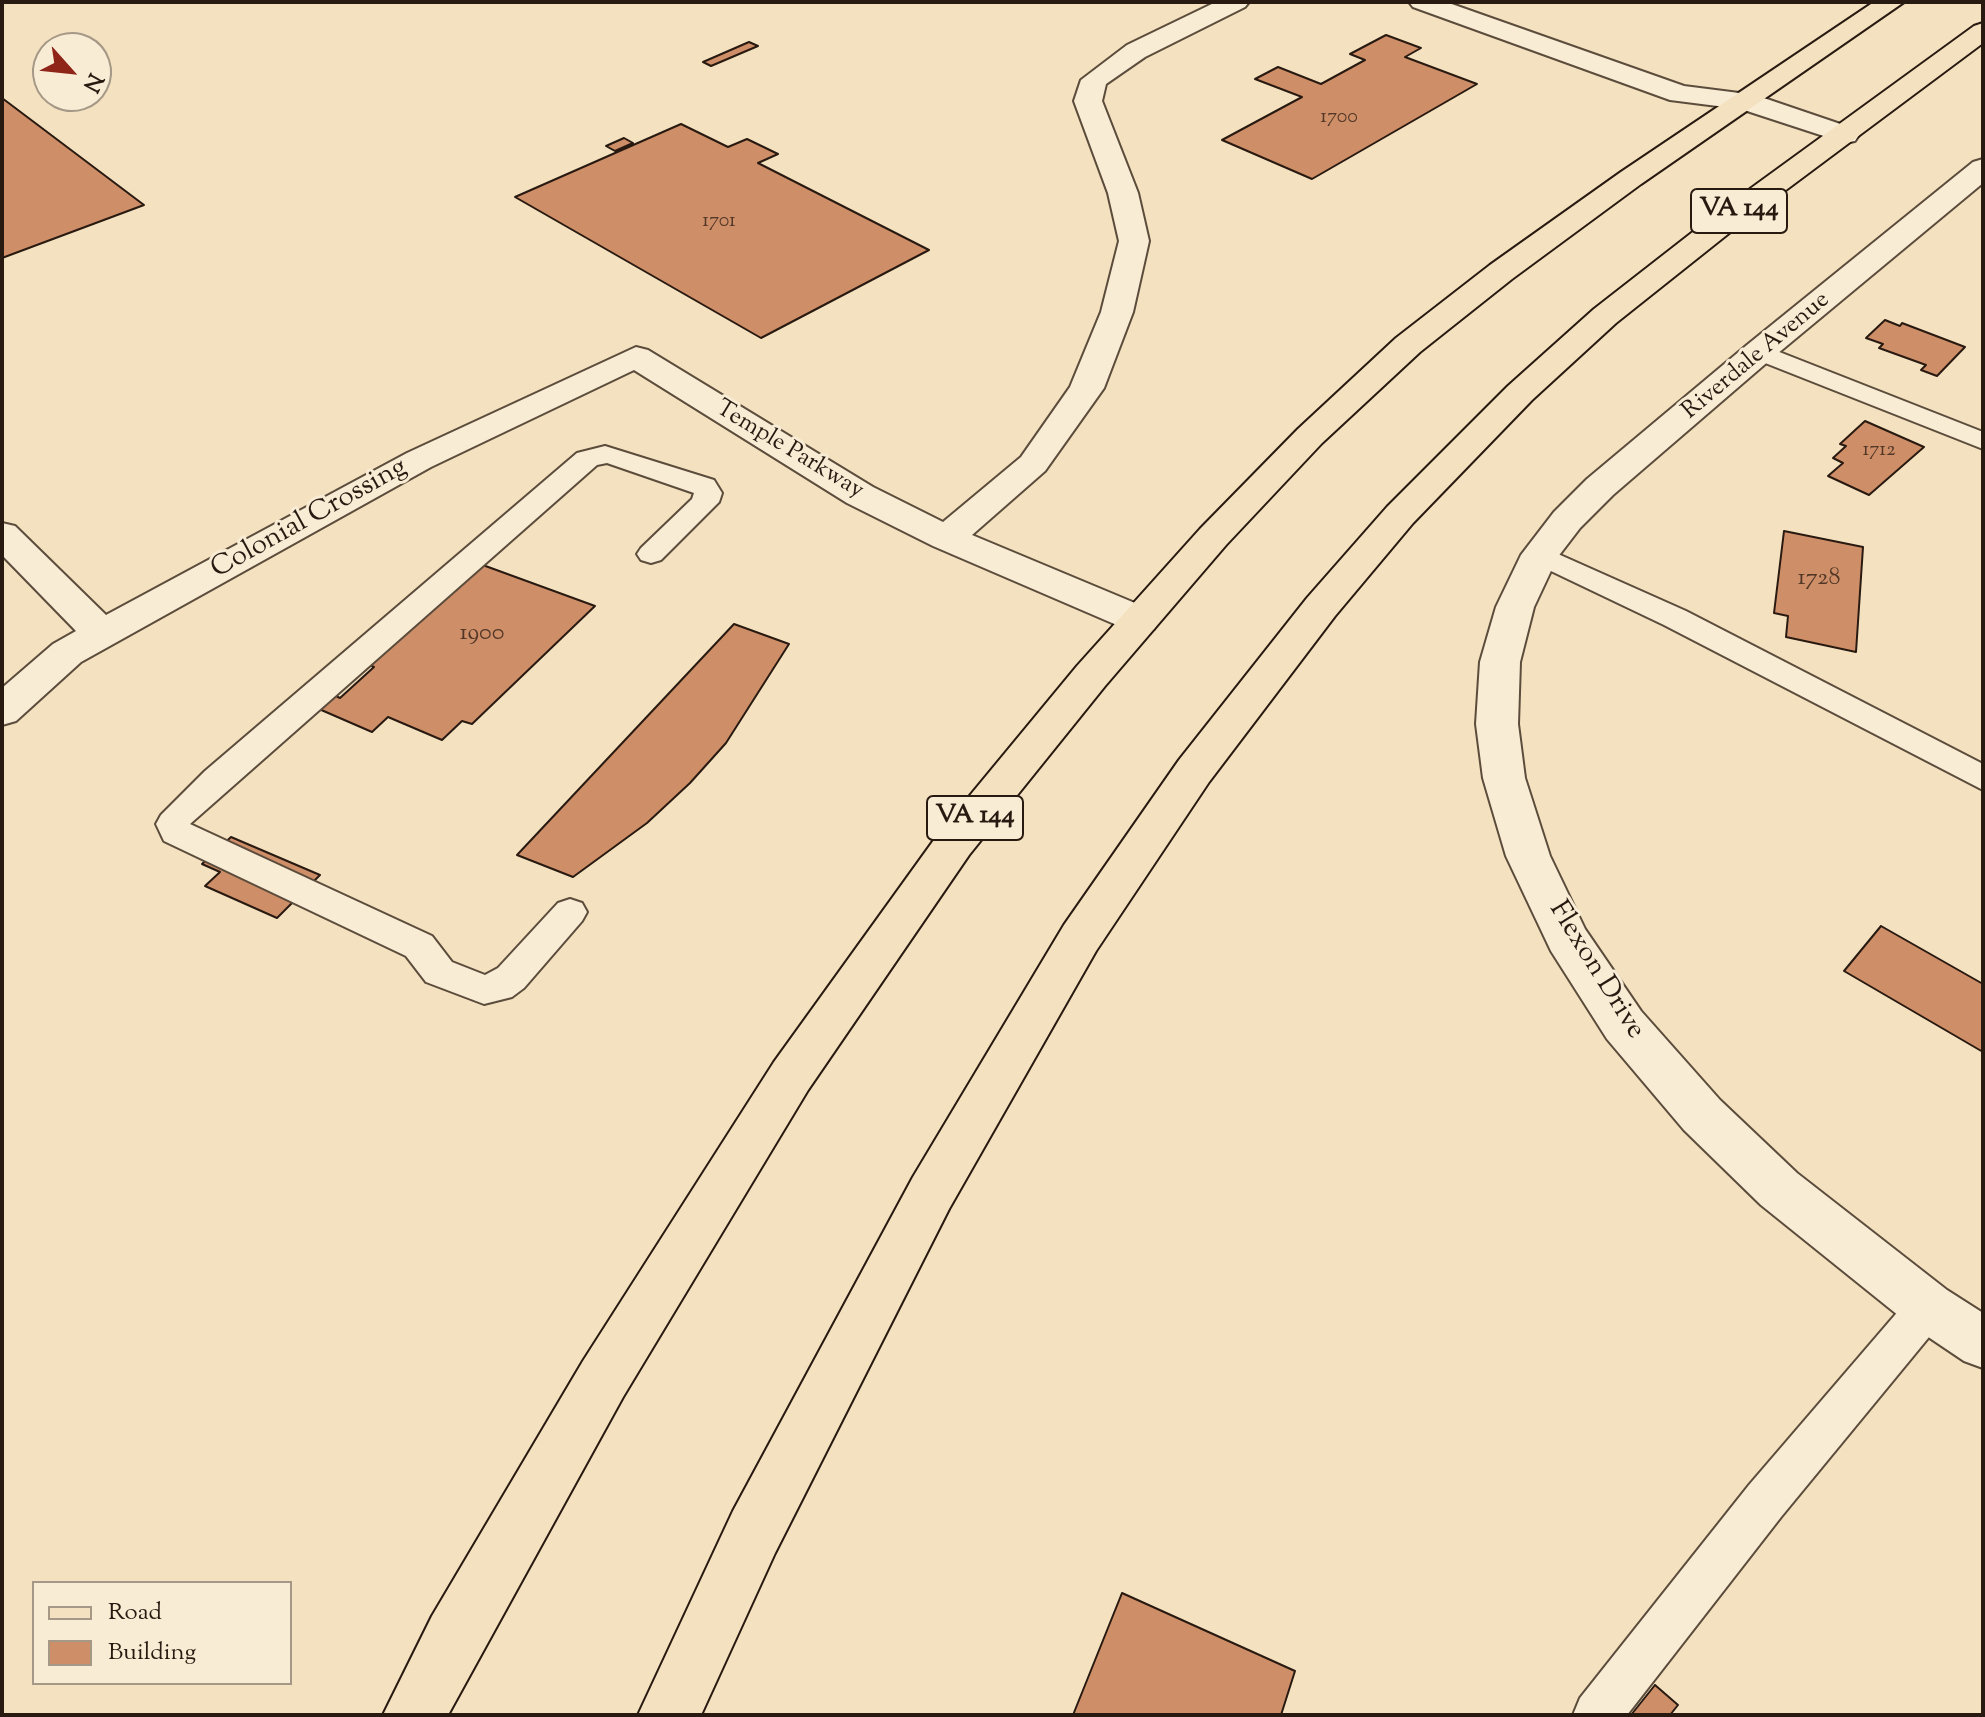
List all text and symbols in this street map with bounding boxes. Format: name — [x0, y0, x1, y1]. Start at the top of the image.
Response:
north arrow — [32, 32, 112, 112]
text: N — [73, 67, 110, 97]
house number: 1700 — [1320, 107, 1358, 131]
road number: VA 144 — [1691, 189, 1787, 233]
house number: 1701 — [702, 211, 736, 235]
street label: Riverdale Avenue — [1677, 287, 1837, 427]
street label: Temple Parkway — [710, 396, 868, 506]
house number: 1712 — [1863, 440, 1895, 464]
street label: Colonial Crossing — [206, 452, 414, 588]
house number: 1728 — [1797, 566, 1841, 594]
house number: 1900 — [460, 621, 504, 649]
road number: VA 144 — [927, 796, 1023, 840]
street label: Flexon Drive — [1539, 896, 1651, 1046]
legend — [32, 1581, 292, 1685]
text: Road — [108, 1596, 162, 1630]
text: Building — [108, 1636, 196, 1670]

